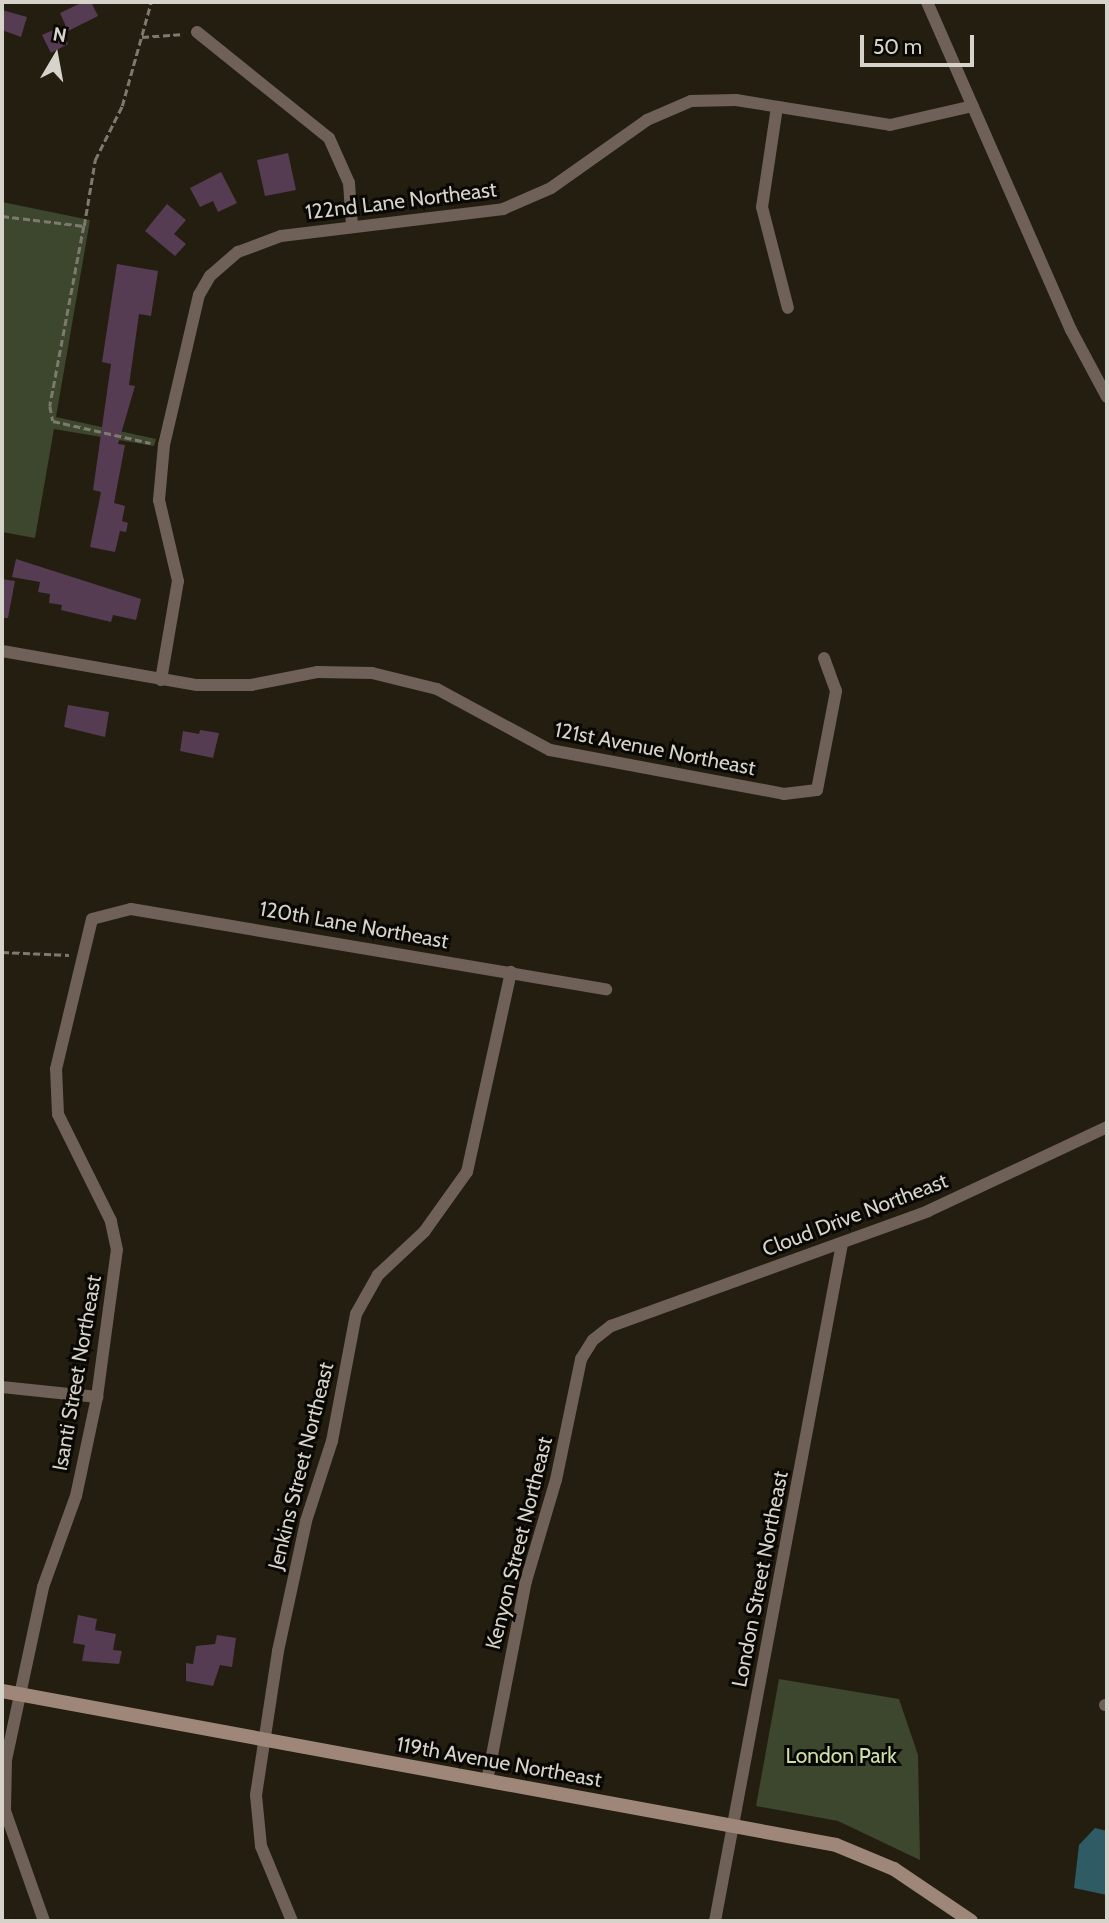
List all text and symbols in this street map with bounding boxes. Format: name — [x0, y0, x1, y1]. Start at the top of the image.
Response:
north arrow — [21, 21, 91, 91]
scale bar — [864, 21, 978, 65]
text: N — [51, 22, 68, 47]
text: 50 m — [873, 34, 922, 59]
street label: 122nd Lane Northeast — [304, 177, 498, 225]
street label: 121st Avenue Northeast — [552, 717, 758, 781]
street label: 120th Lane Northeast — [258, 896, 450, 954]
street label: Cloud Drive Northeast — [759, 1168, 951, 1262]
street label: Isanti Street Northeast — [47, 1273, 107, 1473]
street label: Jenkins Street Northeast — [263, 1360, 339, 1572]
street label: Kenyon Street Northeast — [480, 1434, 558, 1652]
street label: London Street Northeast — [727, 1469, 793, 1689]
street label: 119th Avenue Northeast — [394, 1732, 604, 1792]
park label: London Park — [785, 1743, 897, 1769]

